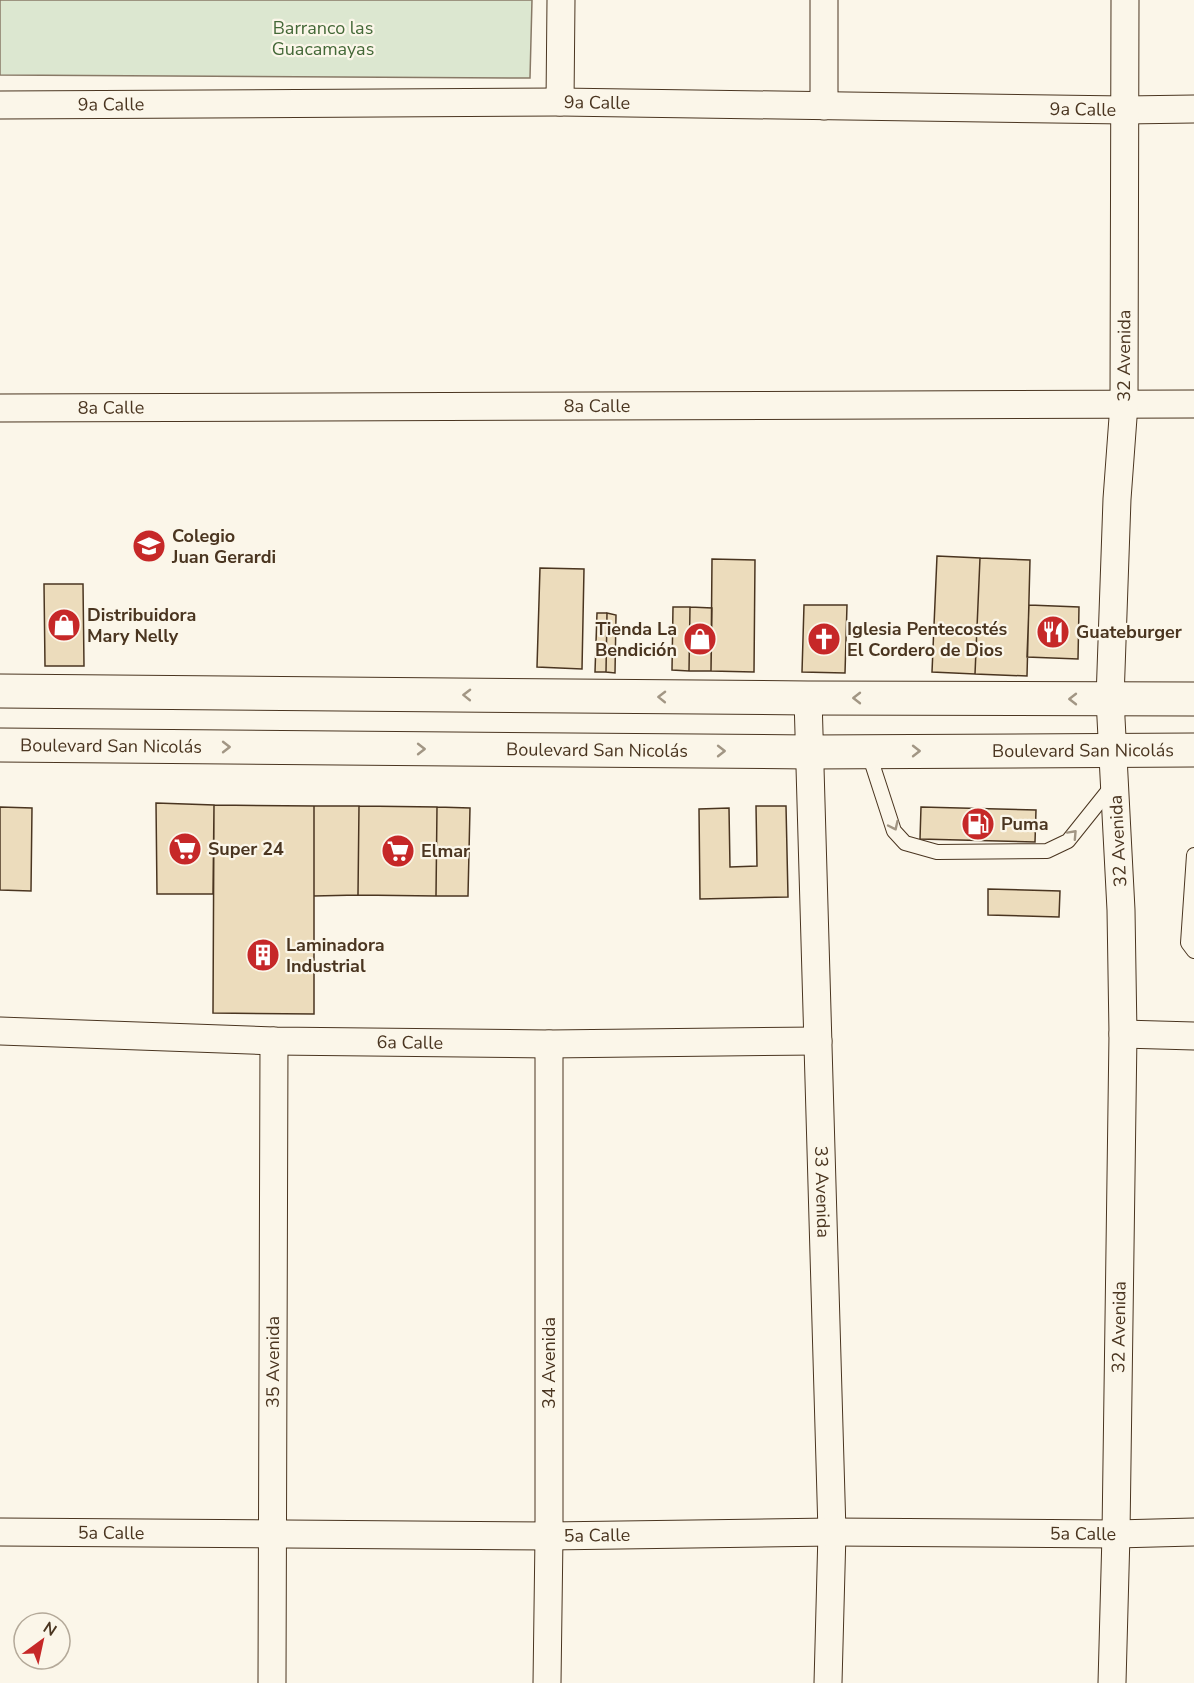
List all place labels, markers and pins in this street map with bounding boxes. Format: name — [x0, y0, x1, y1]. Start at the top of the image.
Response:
place label: Colegio Juan Gerardi — [171, 524, 276, 569]
school or university icon: Colegio Juan Gerardi — [131, 528, 167, 564]
place label: Distribuidora Mary Nelly — [87, 603, 196, 648]
shop icon: Distribuidora Mary Nelly — [46, 607, 82, 643]
restaurant icon: Guateburger — [1035, 614, 1071, 650]
place label: Tienda La Bendición — [595, 617, 677, 662]
place label: Iglesia Pentecostés El Cordero de Dios — [847, 617, 1008, 662]
place label: Guateburger — [1076, 620, 1182, 644]
shop icon: Tienda La Bendición — [682, 621, 718, 657]
church icon: Iglesia Pentecostés El Cordero de Dios — [806, 621, 842, 657]
fuel station icon: Puma — [960, 806, 996, 842]
place label: Puma — [1001, 812, 1049, 836]
supermarket icon: Super 24 — [167, 831, 203, 867]
supermarket icon: Elmar — [380, 833, 416, 869]
place label: Super 24 — [208, 837, 284, 861]
place label: Elmar — [421, 839, 470, 863]
place label: Laminadora Industrial — [286, 933, 385, 978]
building icon: Laminadora Industrial — [245, 937, 281, 973]

